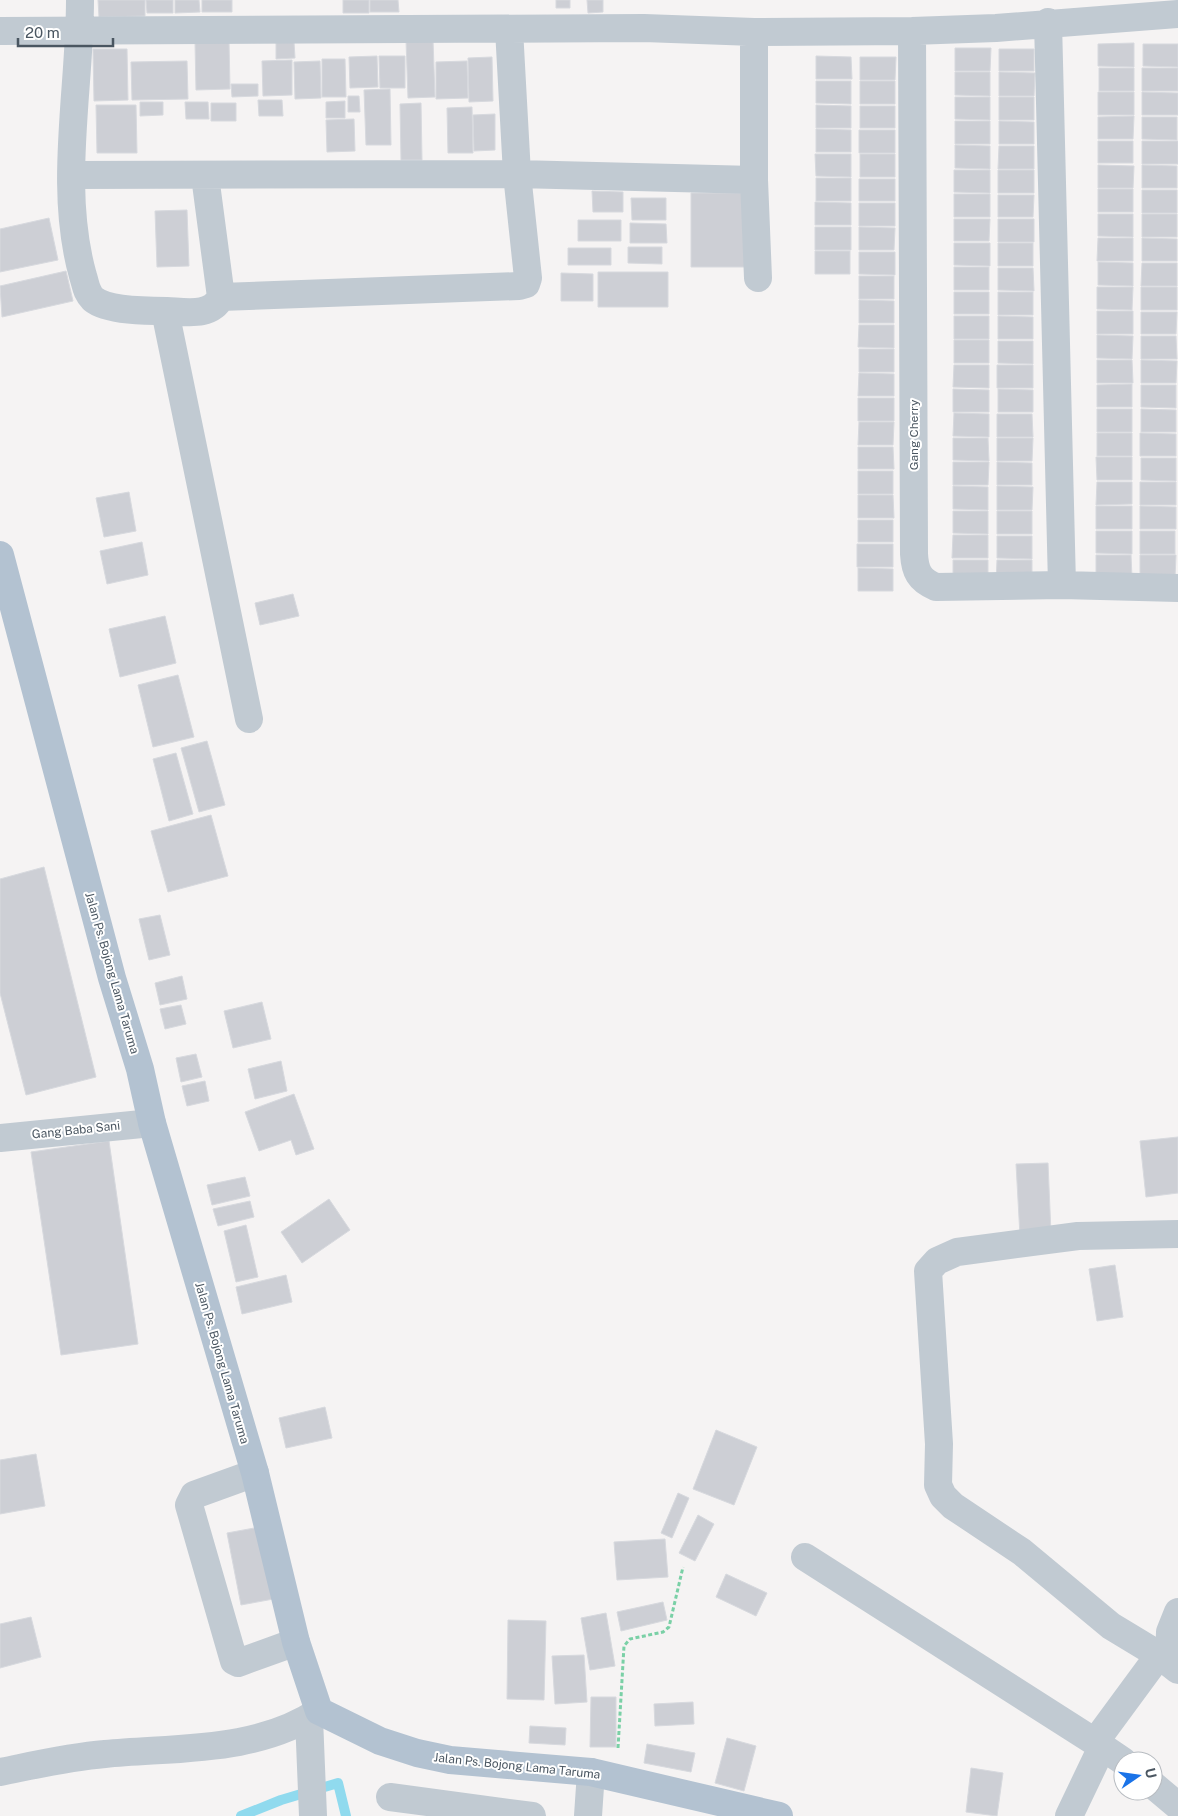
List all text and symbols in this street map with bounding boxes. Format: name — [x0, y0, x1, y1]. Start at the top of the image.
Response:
scale bar — [18, 15, 112, 47]
text: 20 m — [25, 24, 60, 41]
street label: Gang Cherry — [907, 399, 921, 470]
street label: Jalan Ps. Bojong Lama Taruma — [82, 891, 142, 1055]
street label: Gang Baba Sani — [31, 1118, 121, 1142]
street label: Jalan Ps. Bojong Lama Taruma — [192, 1281, 252, 1445]
street label: Jalan Ps. Bojong Lama Taruma — [433, 1750, 601, 1782]
north arrow — [1113, 1751, 1163, 1801]
text: U — [1142, 1766, 1160, 1780]

